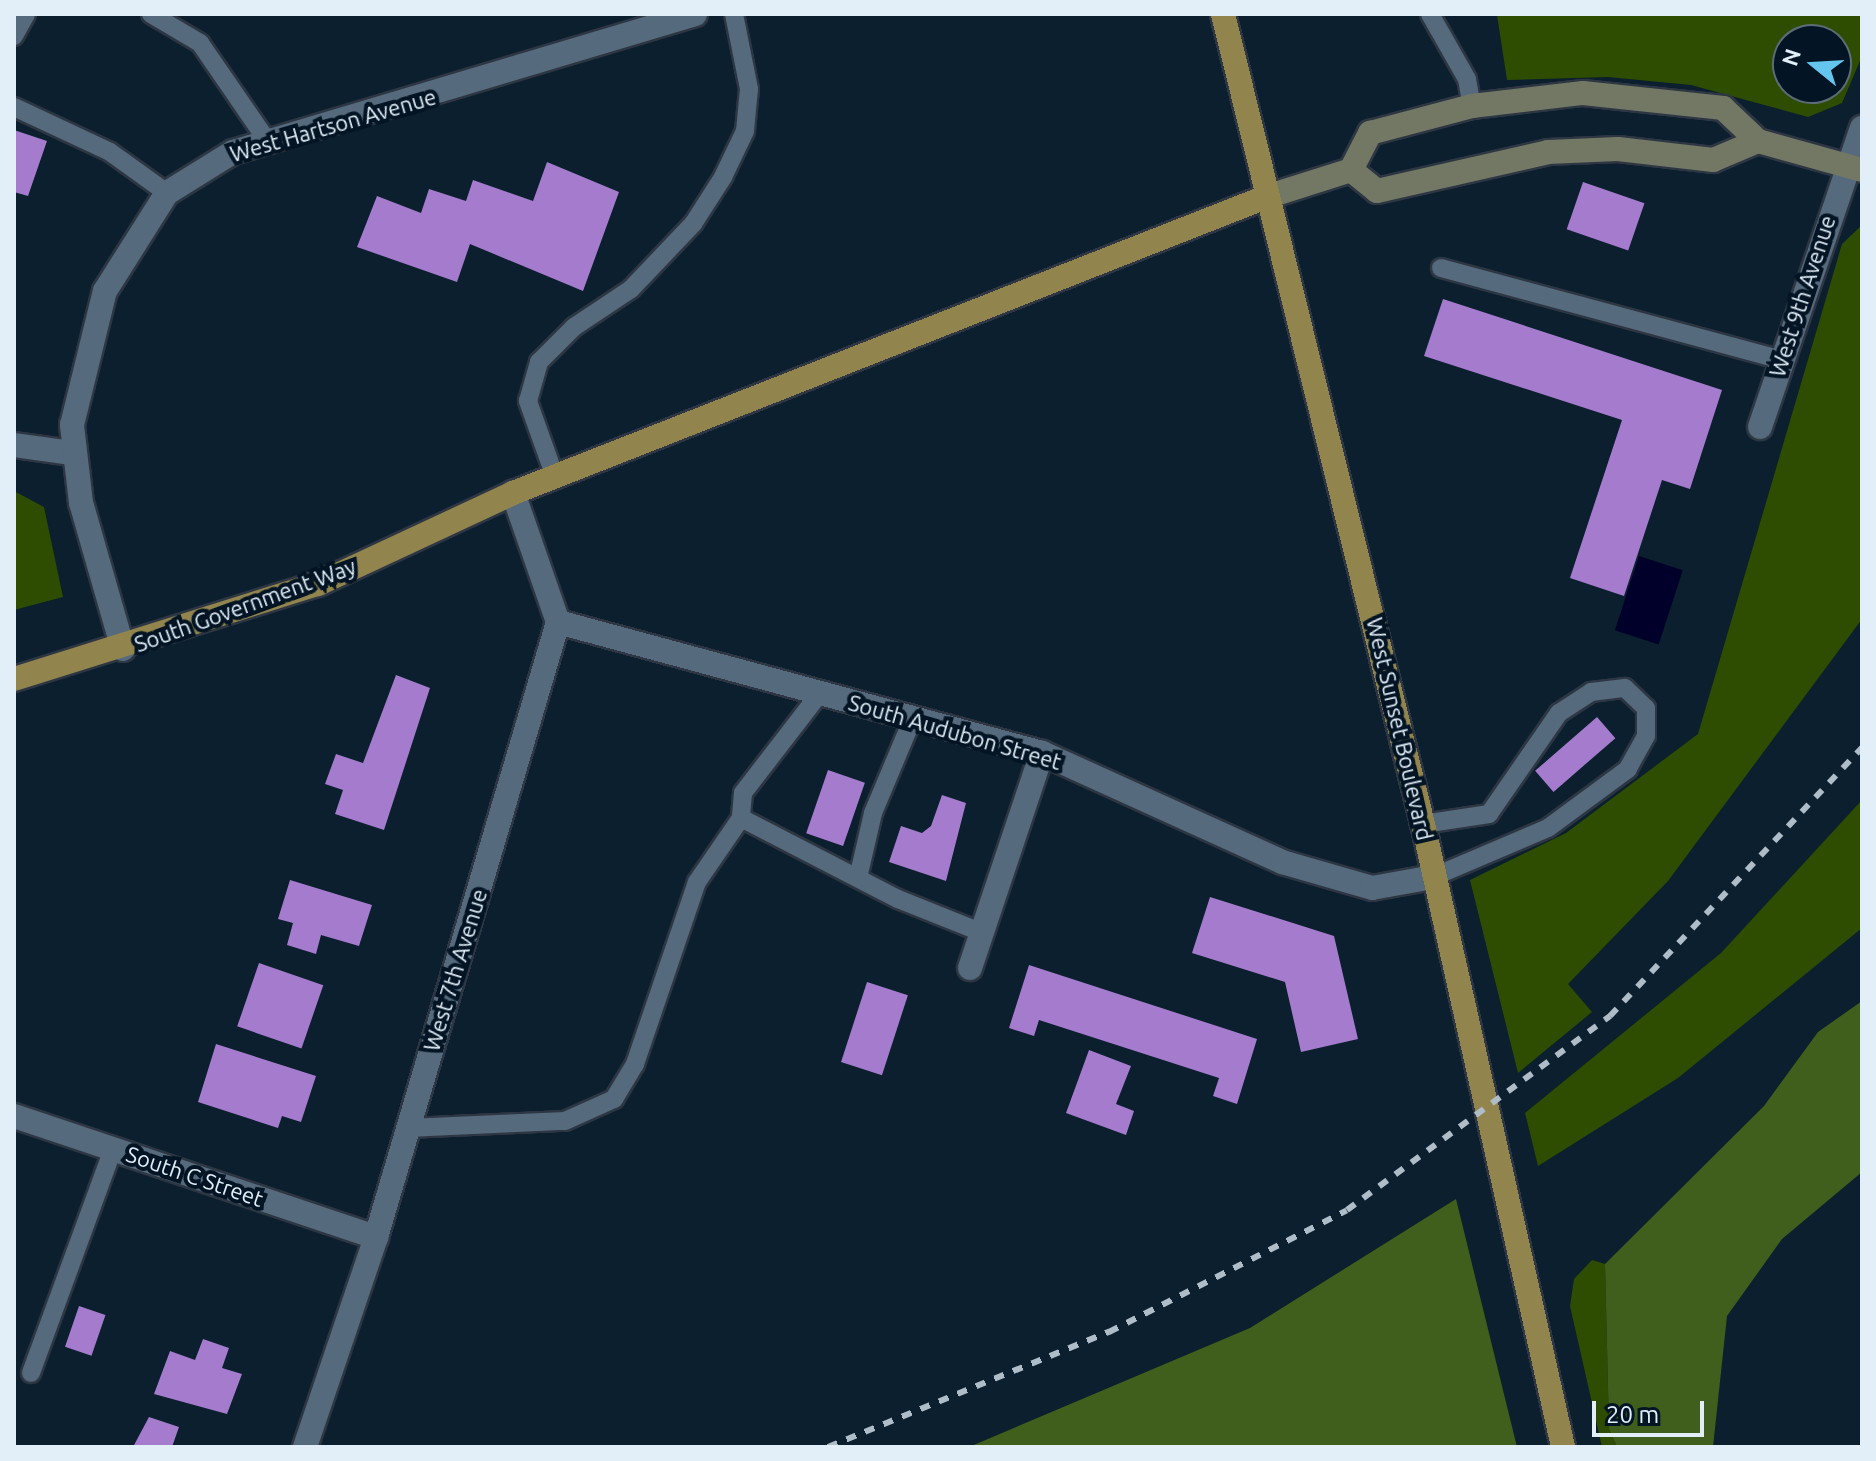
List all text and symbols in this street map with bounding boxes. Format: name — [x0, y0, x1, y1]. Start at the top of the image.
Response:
north arrow — [1772, 24, 1852, 104]
text: N — [1776, 45, 1805, 69]
street label: West Hartson Avenue — [227, 83, 439, 167]
street label: West 9th Avenue — [1763, 212, 1841, 380]
street label: South Government Way — [131, 553, 359, 657]
street label: West Sunset Boulevard — [1362, 615, 1438, 843]
street label: South Audubon Street — [845, 689, 1065, 775]
street label: West 7th Avenue — [418, 886, 492, 1054]
street label: South C Street — [123, 1140, 267, 1212]
scale bar — [1596, 1385, 1708, 1435]
text: 20 m — [1606, 1401, 1659, 1428]

